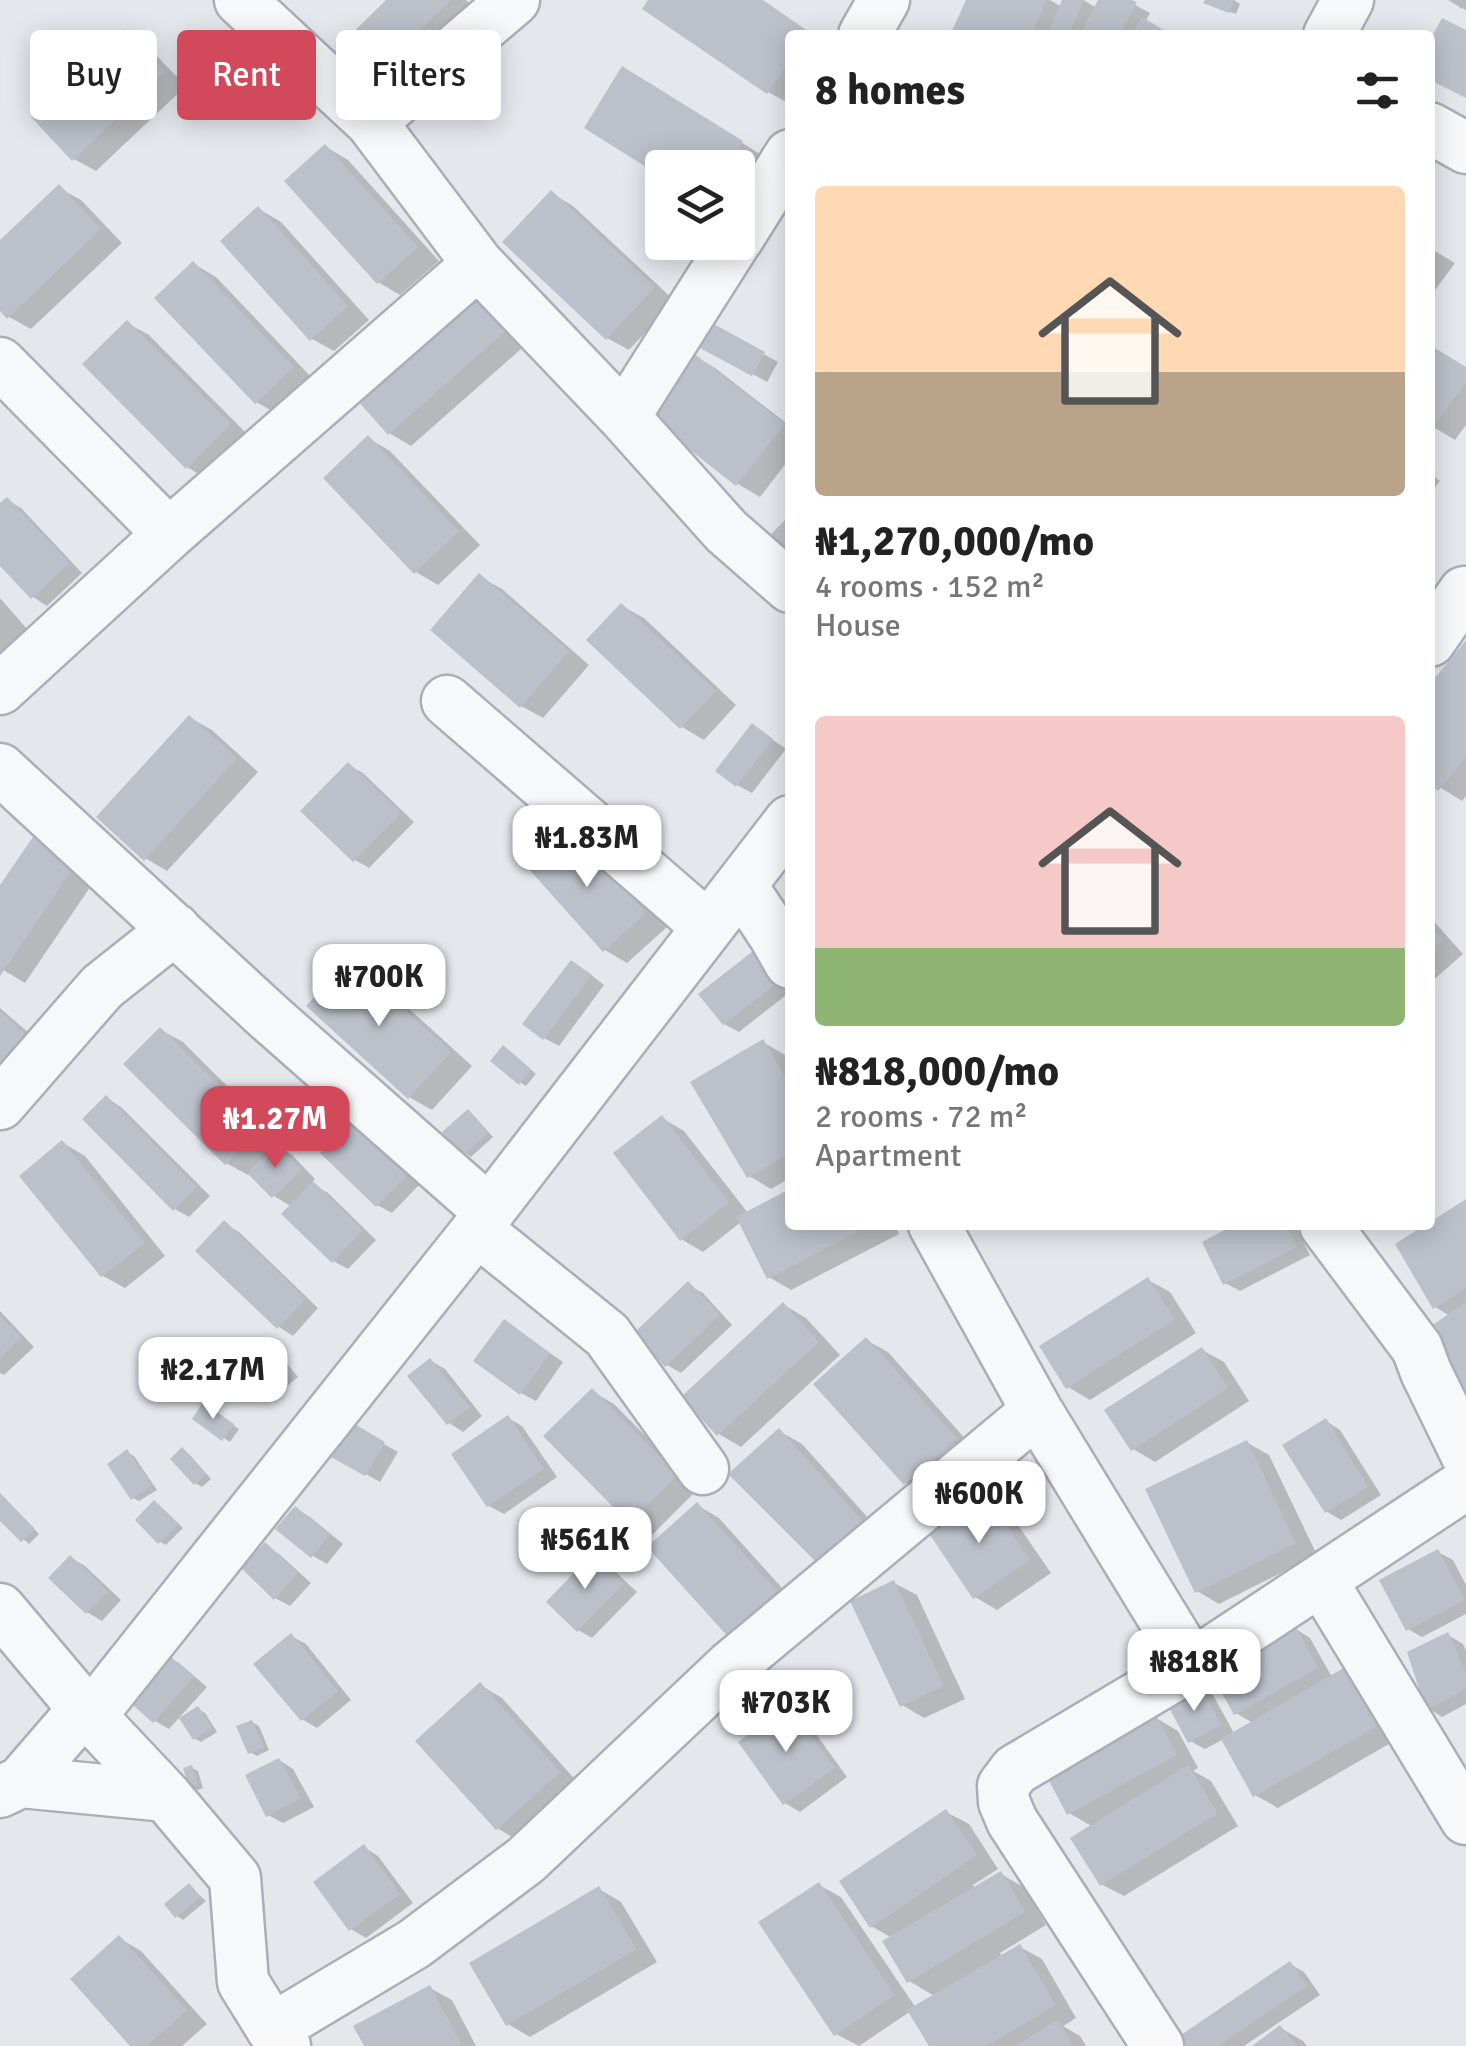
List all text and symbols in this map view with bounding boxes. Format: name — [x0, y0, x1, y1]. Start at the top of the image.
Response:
chip: Buy — [30, 30, 157, 120]
chip: Rent — [177, 30, 316, 120]
chip: Filters — [336, 30, 501, 120]
icon: filters — [1350, 63, 1405, 118]
text: 8 homes — [815, 65, 965, 116]
map controls — [645, 150, 755, 260]
button: layers — [645, 150, 755, 260]
icon: home — [1020, 251, 1200, 431]
text: ₦1,270,000/mo — [815, 516, 1094, 567]
text: 4 rooms · 152 m² — [815, 567, 1045, 606]
text: House — [815, 606, 901, 645]
icon: home — [1020, 781, 1200, 961]
pin: ₦1.83M — [506, 805, 668, 890]
text: ₦1.83M — [535, 818, 639, 857]
pin: ₦700K — [309, 944, 449, 1029]
text: ₦700K — [335, 957, 423, 996]
text: ₦818,000/mo — [815, 1046, 1059, 1097]
pin: ₦1.27M — [194, 1086, 356, 1171]
text: 2 rooms · 72 m² — [815, 1097, 1028, 1136]
text: ₦1.27M — [223, 1099, 327, 1138]
text: Apartment — [815, 1136, 962, 1175]
pin: ₦2.17M — [132, 1337, 294, 1422]
text: ₦2.17M — [161, 1350, 265, 1389]
pin: ₦600K — [909, 1461, 1049, 1546]
text: ₦600K — [935, 1474, 1023, 1513]
pin: ₦561K — [515, 1507, 655, 1592]
text: ₦561K — [541, 1520, 629, 1559]
pin: ₦818K — [1124, 1629, 1264, 1714]
text: ₦818K — [1150, 1642, 1238, 1681]
pin: ₦703K — [716, 1670, 856, 1755]
text: ₦703K — [742, 1683, 830, 1722]

